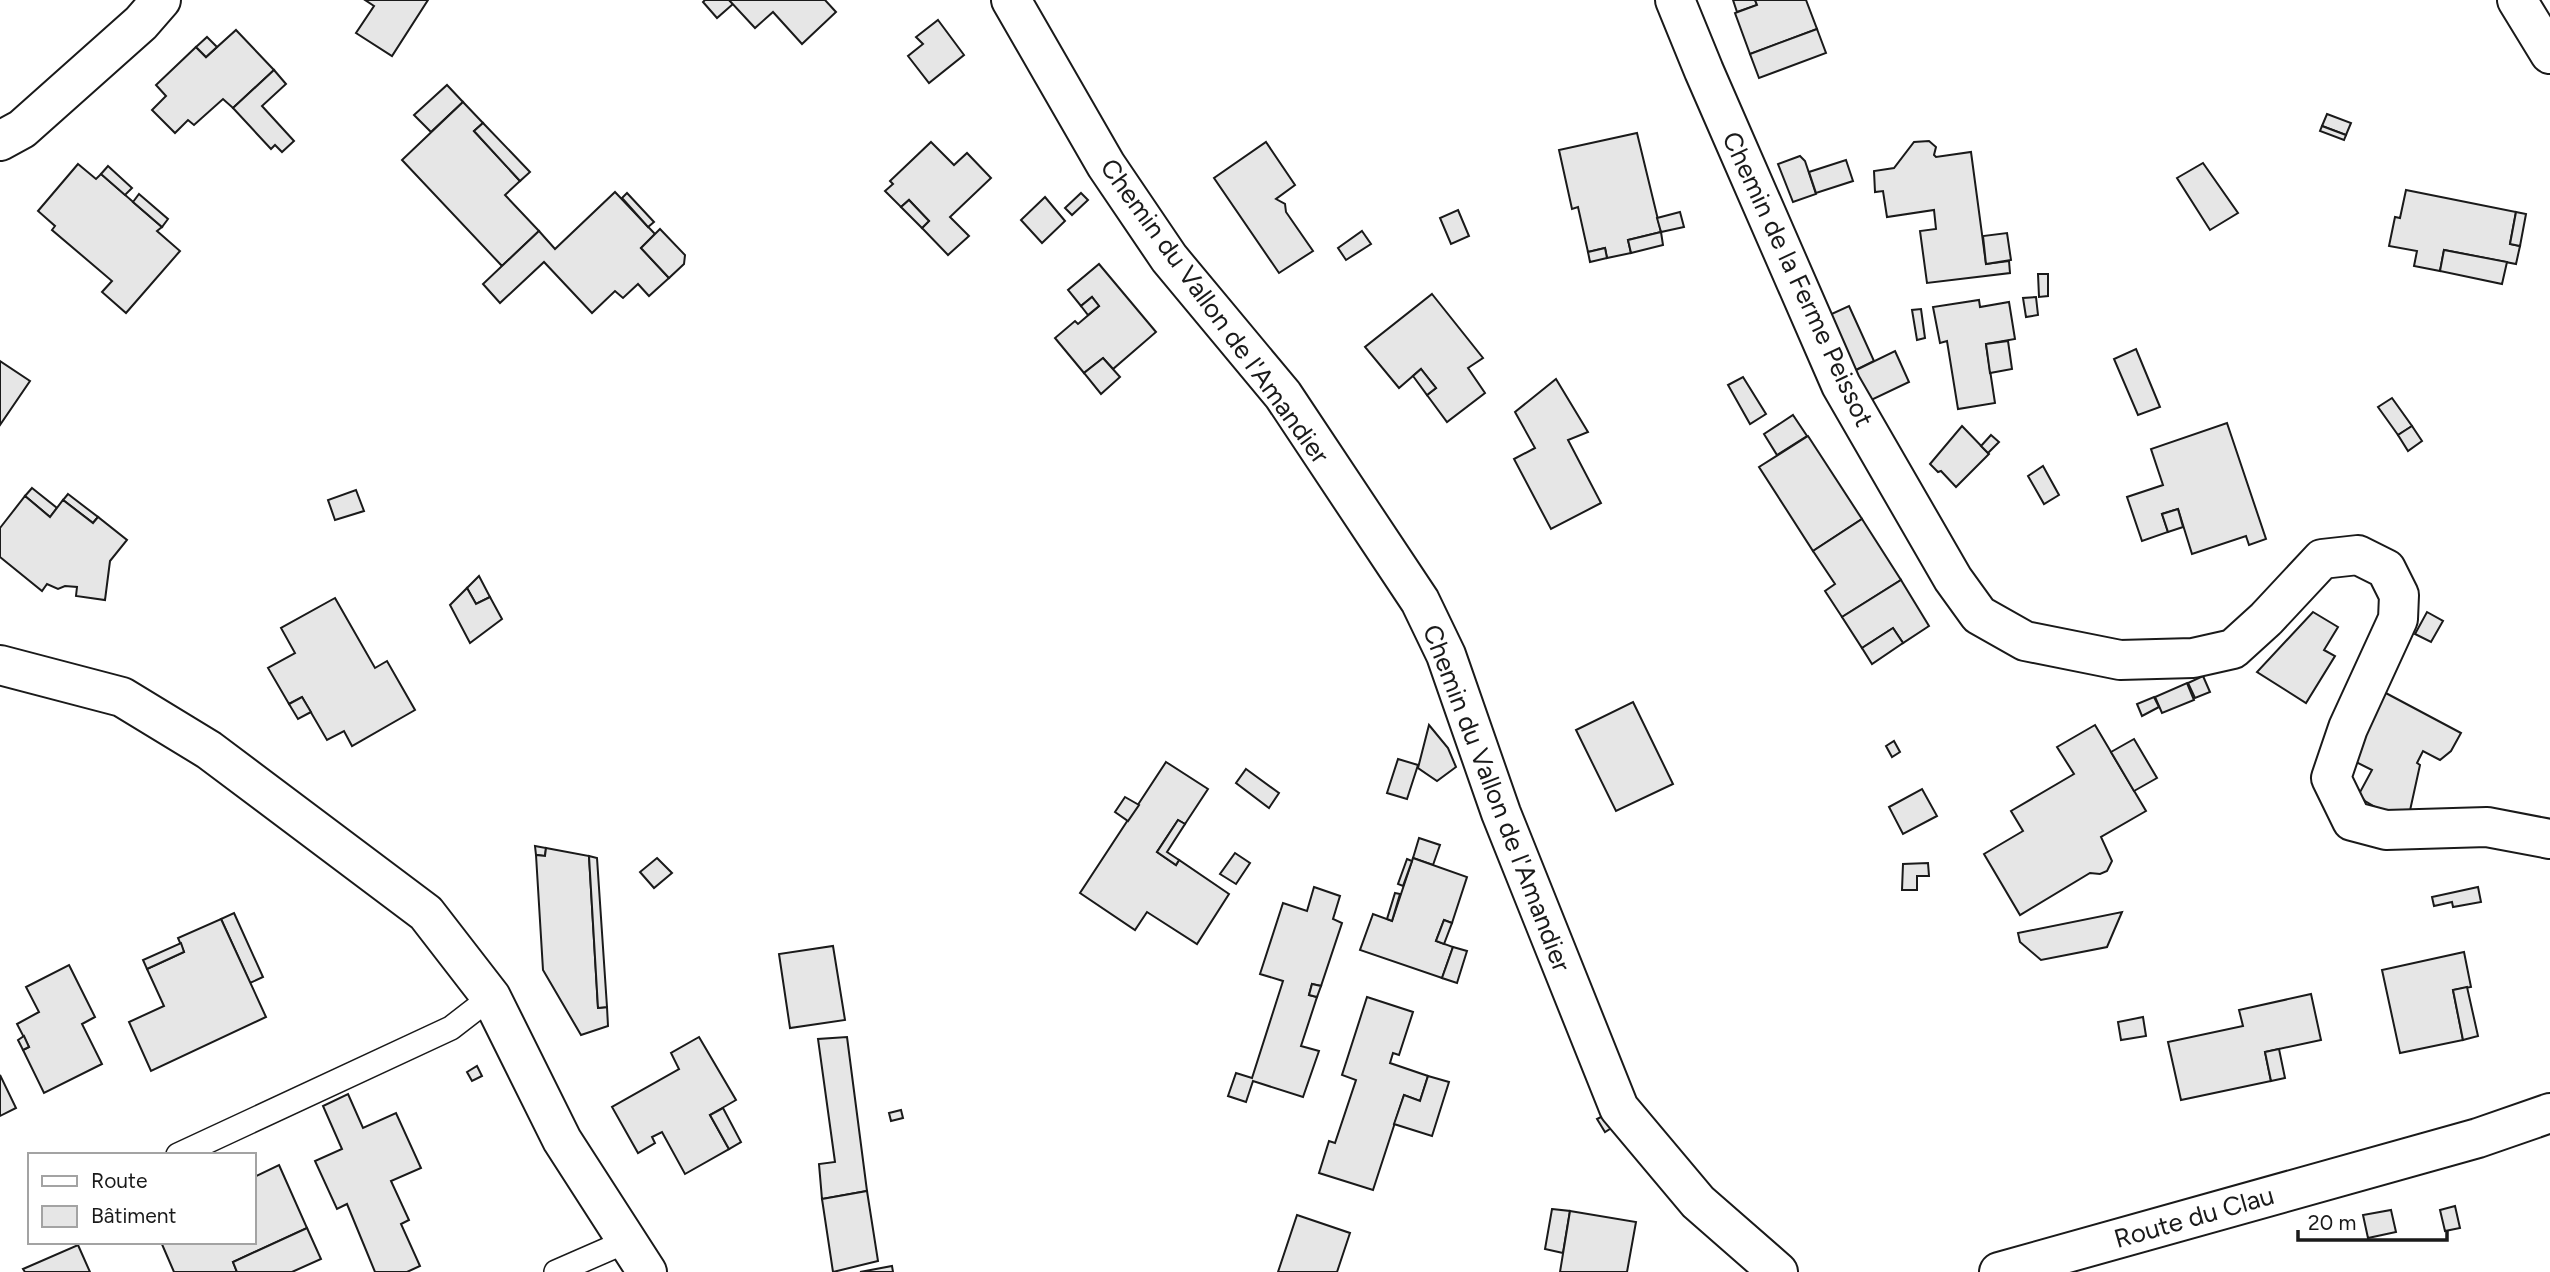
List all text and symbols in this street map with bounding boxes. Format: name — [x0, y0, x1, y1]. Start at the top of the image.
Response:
street label: Chemin de la Ferme Peissot — [1716, 126, 1881, 432]
street label: Chemin du Vallon de l'Amandier — [1094, 152, 1336, 470]
street label: Chemin du Vallon de l'Amandier — [1416, 620, 1578, 976]
legend — [28, 1153, 256, 1244]
text: Route — [91, 1168, 147, 1193]
street label: Route du Clau — [2110, 1179, 2278, 1255]
scale bar — [2298, 1198, 2447, 1242]
text: Bâtiment — [91, 1203, 176, 1228]
text: 20 m — [2308, 1210, 2356, 1235]

